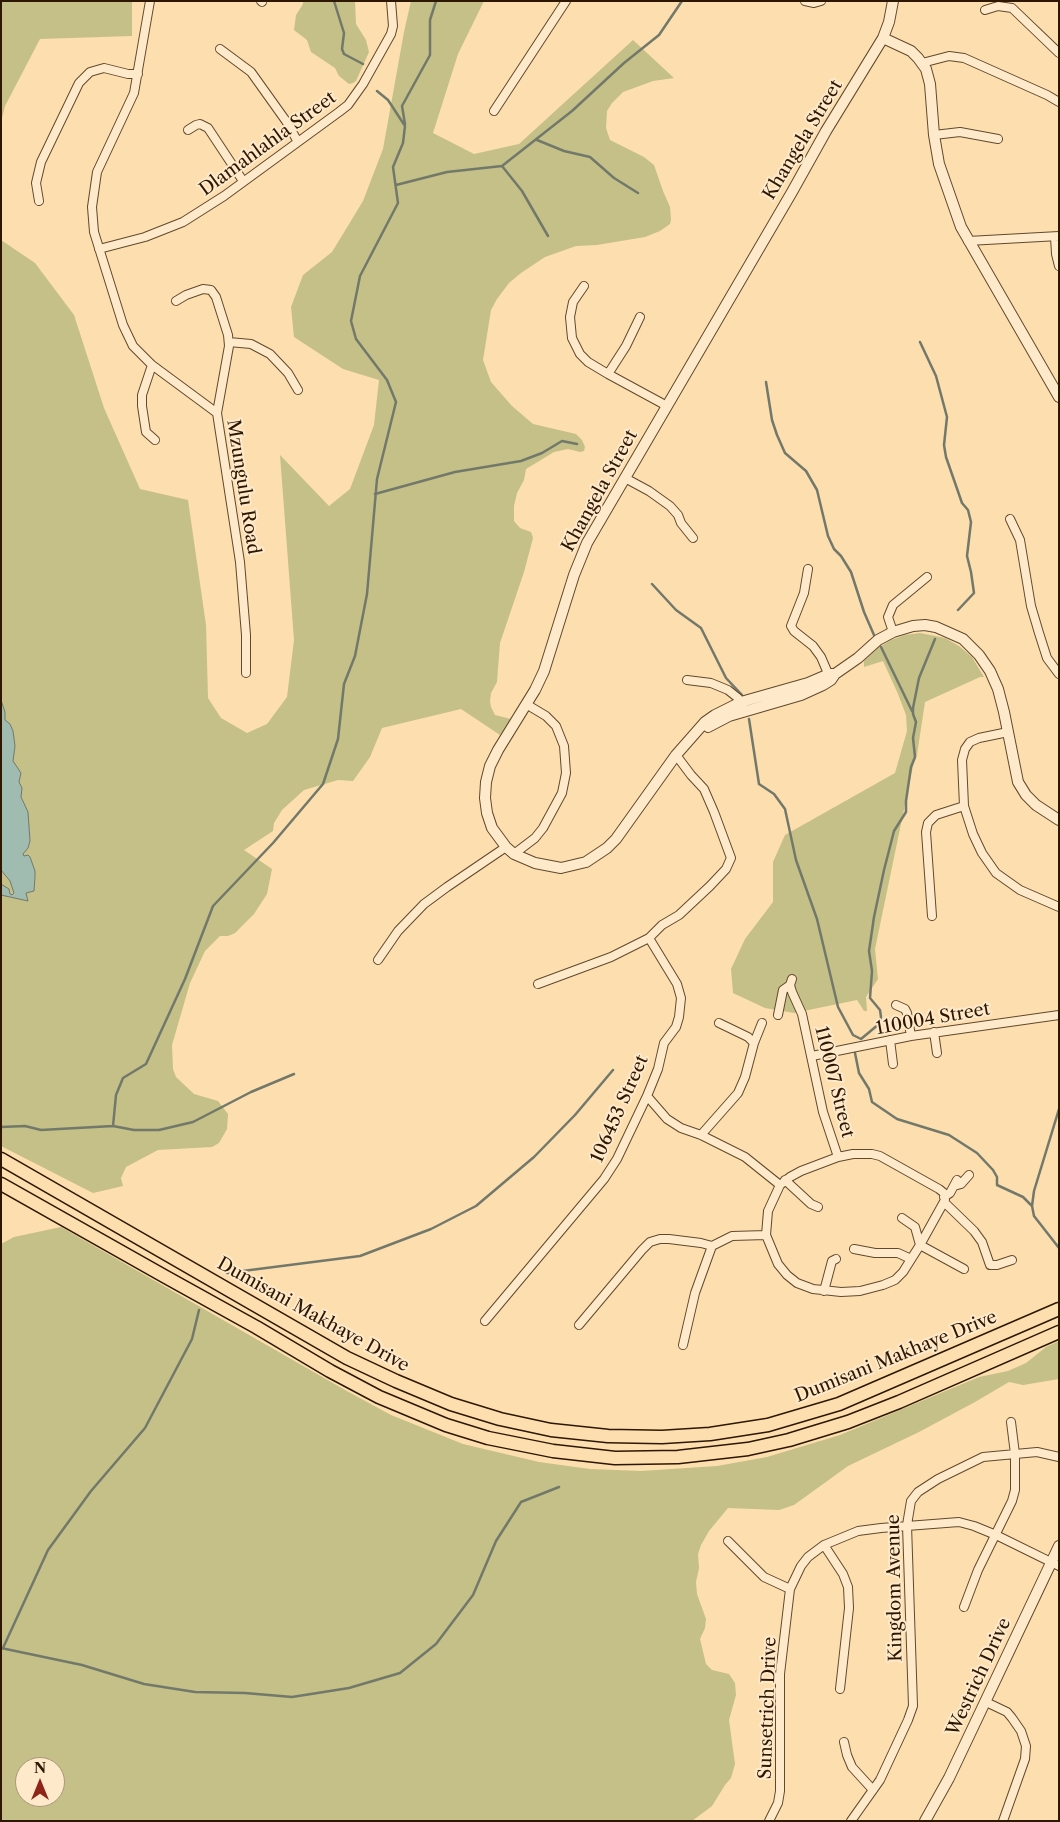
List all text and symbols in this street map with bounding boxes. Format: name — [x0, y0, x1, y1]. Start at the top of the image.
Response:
street label: Khangela Street — [759, 76, 847, 204]
street label: Dlamahlahla Street — [195, 87, 341, 201]
street label: Mzungulu Road — [222, 418, 264, 556]
street label: Khangela Street — [558, 426, 642, 556]
street label: 110004 Street — [874, 998, 992, 1040]
street label: 110007 Street — [810, 1024, 858, 1140]
street label: 106453 Street — [587, 1052, 653, 1166]
street label: Dumisani Makhaye Drive — [213, 1253, 413, 1377]
street label: Dumisani Makhaye Drive — [792, 1306, 1000, 1408]
street label: Kingdom Avenue — [883, 1514, 907, 1662]
street label: Westrich Drive — [942, 1615, 1016, 1739]
street label: Sunsetrich Drive — [755, 1636, 781, 1780]
north arrow — [15, 1757, 65, 1807]
text: N — [34, 1759, 46, 1777]

